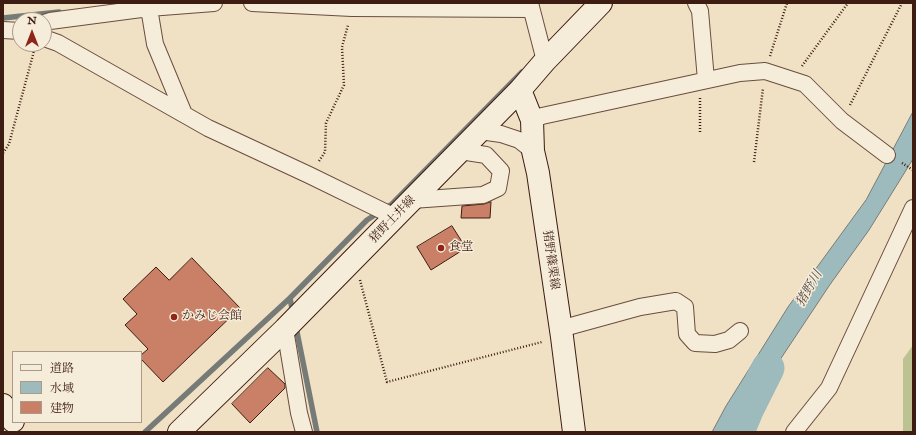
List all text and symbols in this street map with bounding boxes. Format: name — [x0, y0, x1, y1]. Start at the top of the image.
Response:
north arrow — [12, 12, 52, 52]
text: N — [27, 14, 37, 28]
street label: 猪野土井線 — [367, 193, 419, 247]
street label: 猪野篠栗線 — [539, 229, 561, 291]
place label: 食堂 — [449, 241, 473, 255]
marker: 食堂 — [436, 243, 446, 253]
water label: 猪野川 — [793, 268, 827, 310]
place label: かみじ会館 — [182, 310, 242, 324]
marker: かみじ会館 — [169, 312, 179, 322]
legend — [12, 351, 142, 423]
text: 道路 — [50, 361, 74, 376]
text: 水域 — [50, 381, 74, 396]
text: 建物 — [50, 401, 74, 416]

